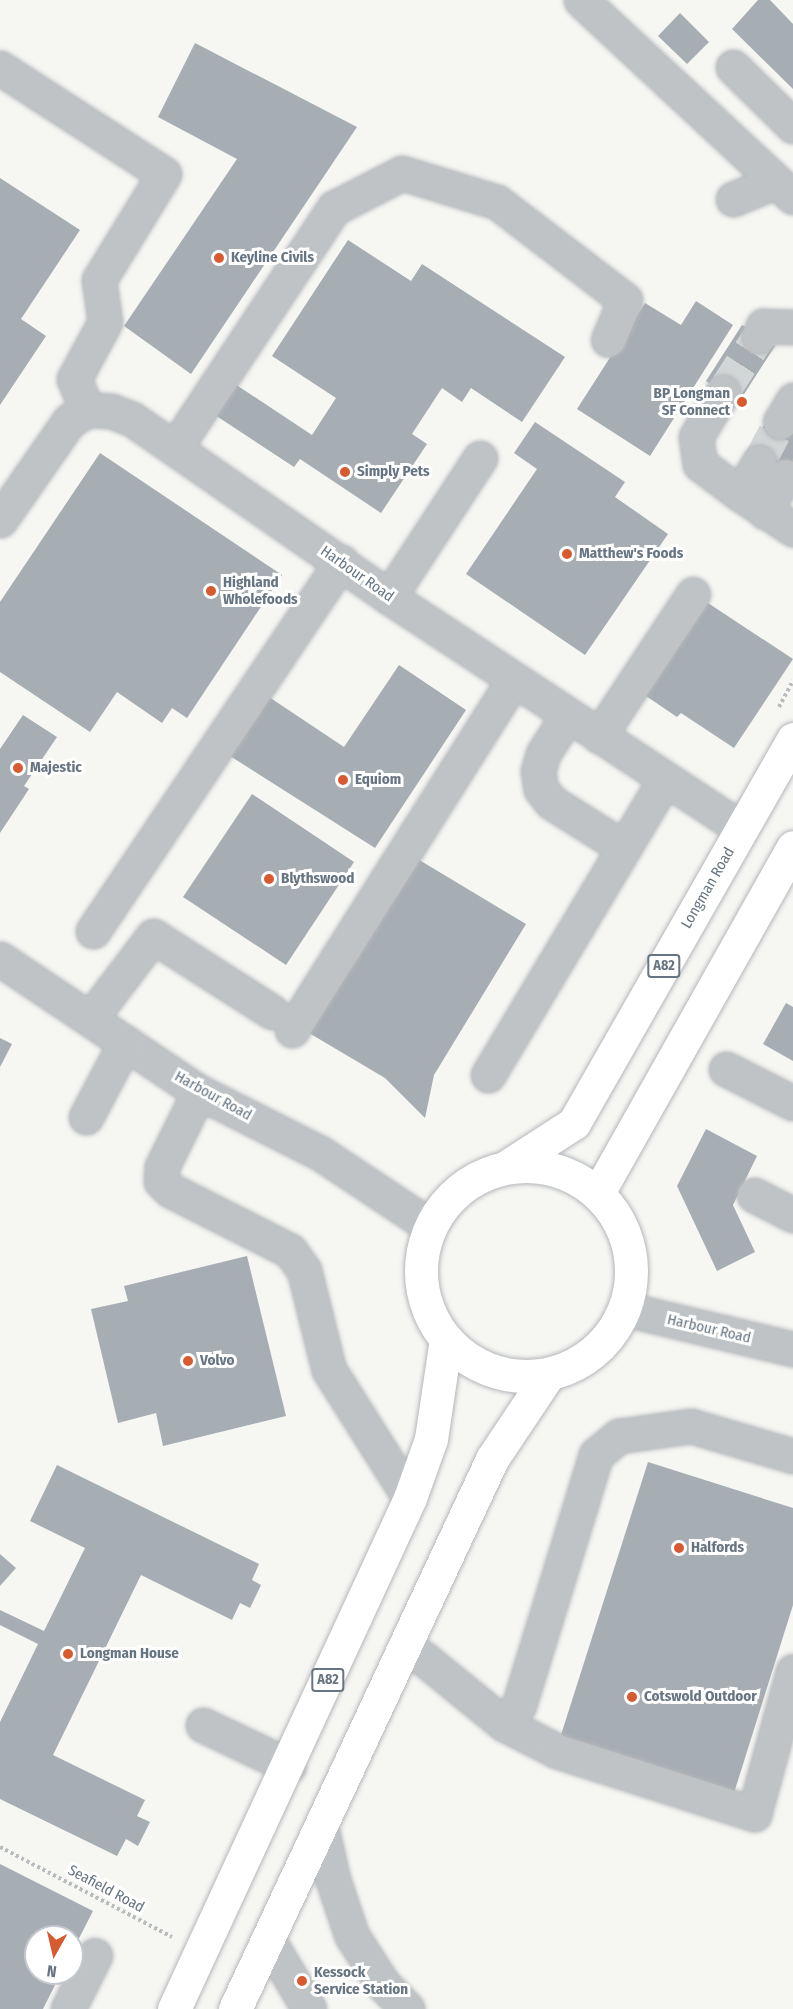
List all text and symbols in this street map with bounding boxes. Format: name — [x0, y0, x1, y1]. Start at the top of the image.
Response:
place label: Keyline Civils — [231, 249, 314, 267]
marker: Keyline Civils — [212, 251, 226, 265]
place label: BP Longman SF Connect — [654, 384, 730, 419]
marker: BP Longman SF Connect — [735, 395, 749, 409]
place label: Simply Pets — [357, 463, 430, 481]
marker: Simply Pets — [338, 465, 352, 479]
street label: Harbour Road — [317, 542, 397, 606]
place label: Matthew's Foods — [579, 545, 683, 563]
marker: Matthew's Foods — [560, 547, 574, 561]
place label: Highland Wholefoods — [223, 573, 298, 608]
marker: Highland Wholefoods — [204, 584, 218, 598]
place label: Majestic — [30, 759, 82, 777]
marker: Majestic — [11, 761, 25, 775]
place label: Equiom — [355, 771, 401, 789]
marker: Equiom — [336, 773, 350, 787]
street label: Longman Road — [678, 844, 738, 932]
place label: Blythswood — [281, 870, 355, 888]
marker: Blythswood — [262, 872, 276, 886]
road number: A82 — [646, 955, 682, 977]
street label: Harbour Road — [171, 1067, 255, 1125]
street label: Harbour Road — [665, 1311, 753, 1347]
place label: Volvo — [200, 1352, 234, 1370]
marker: Volvo — [181, 1354, 195, 1368]
place label: Halfords — [691, 1539, 744, 1557]
marker: Halfords — [672, 1541, 686, 1555]
place label: Longman House — [80, 1645, 179, 1663]
marker: Longman House — [61, 1647, 75, 1661]
road number: A82 — [310, 1669, 346, 1691]
place label: Cotswold Outdoor — [644, 1688, 757, 1706]
marker: Cotswold Outdoor — [625, 1690, 639, 1704]
street label: Seafield Road — [65, 1861, 147, 1917]
north arrow — [24, 1925, 84, 1985]
text: N — [46, 1961, 58, 1981]
place label: Kessock Service Station — [314, 1963, 408, 1998]
marker: Kessock Service Station — [295, 1974, 309, 1988]

